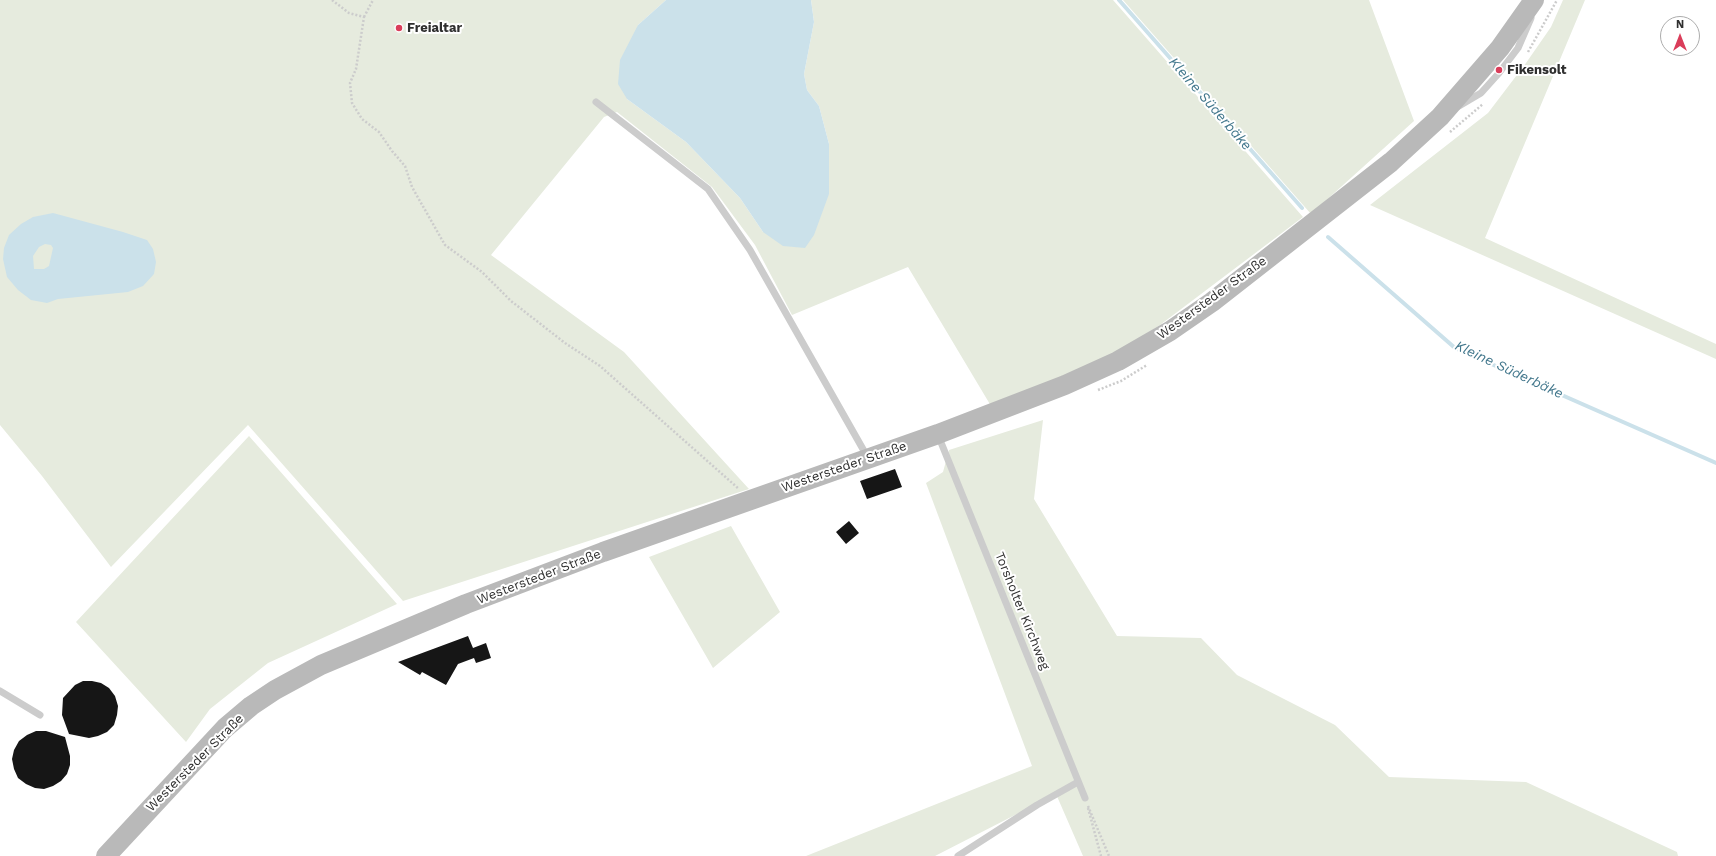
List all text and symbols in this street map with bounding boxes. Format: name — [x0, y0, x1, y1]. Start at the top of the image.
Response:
north arrow — [1660, 16, 1700, 56]
text: N — [1676, 18, 1684, 31]
place label: Freialtar — [407, 20, 462, 36]
marker: Freialtar — [394, 23, 404, 33]
water label: Kleine Süderbäke — [1165, 54, 1255, 154]
place label: Fikensolt — [1507, 62, 1566, 78]
marker: Fikensolt — [1494, 65, 1504, 75]
street label: Westersteder Straße — [1154, 253, 1270, 343]
water label: Kleine Süderbäke — [1452, 338, 1566, 402]
street label: Westersteder Straße — [779, 438, 909, 496]
street label: Westersteder Straße — [475, 546, 603, 608]
street label: Torsholter Kirchweg — [991, 550, 1053, 672]
street label: Westersteder Straße — [143, 711, 247, 815]

